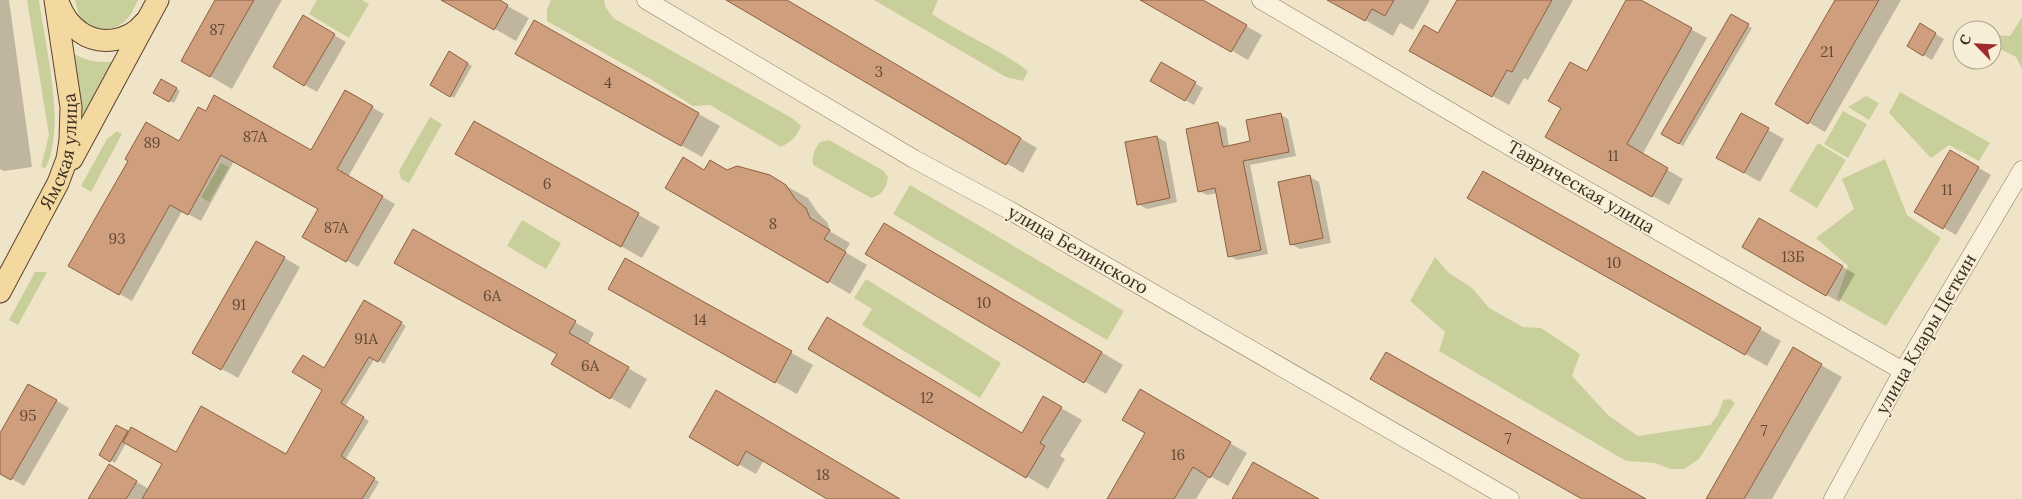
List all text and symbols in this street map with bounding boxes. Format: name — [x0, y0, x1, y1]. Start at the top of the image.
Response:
house number: 87 — [209, 20, 225, 39]
north arrow — [1952, 20, 2002, 70]
text: С — [1955, 31, 1975, 48]
house number: 21 — [1820, 42, 1834, 61]
house number: 3 — [875, 62, 883, 81]
house number: 4 — [604, 73, 612, 92]
street label: Ямская улица — [34, 92, 82, 213]
house number: 87А — [243, 127, 268, 146]
house number: 89 — [144, 133, 161, 152]
street label: Таврическая улица — [1503, 135, 1659, 238]
house number: 11 — [1608, 146, 1618, 165]
house number: 6 — [543, 174, 551, 193]
house number: 11 — [1942, 180, 1952, 199]
street label: улица Белинского — [1004, 200, 1153, 299]
house number: 8 — [769, 214, 777, 233]
house number: 87А — [324, 218, 349, 237]
house number: 93 — [108, 229, 126, 248]
house number: 13Б — [1781, 247, 1805, 266]
street label: улица Клары Цеткин — [1870, 249, 1981, 418]
house number: 10 — [1607, 253, 1621, 272]
house number: 6А — [483, 286, 502, 305]
house number: 10 — [977, 293, 991, 312]
house number: 91 — [232, 295, 246, 314]
house number: 14 — [693, 310, 707, 329]
house number: 91А — [354, 329, 378, 348]
house number: 6А — [581, 356, 600, 375]
house number: 12 — [920, 388, 934, 407]
house number: 95 — [20, 406, 36, 425]
house number: 7 — [1761, 421, 1768, 440]
house number: 7 — [1505, 429, 1512, 448]
house number: 16 — [1171, 445, 1185, 464]
house number: 18 — [816, 465, 830, 484]

